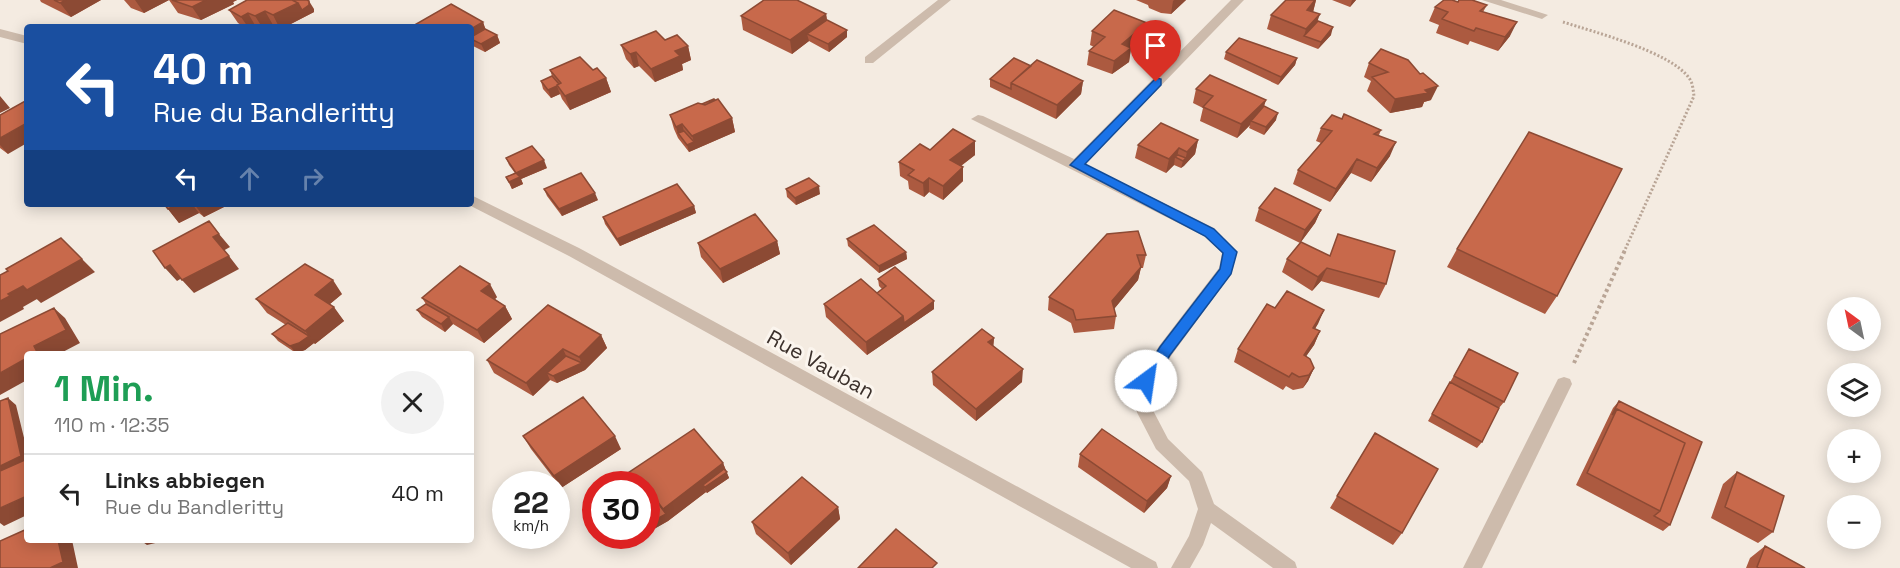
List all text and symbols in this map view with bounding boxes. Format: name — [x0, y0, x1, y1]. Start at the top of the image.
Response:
pin — [1130, 20, 1181, 82]
icon: arrive — [1139, 29, 1172, 62]
text: 40 m — [153, 43, 253, 96]
icon: left — [54, 48, 132, 126]
text: Rue du Bandleritty — [153, 95, 395, 130]
icon: left — [170, 162, 203, 195]
icon: ahead — [233, 162, 266, 195]
icon: right — [296, 162, 329, 195]
north arrow — [1827, 297, 1881, 351]
map controls — [1827, 297, 1881, 549]
street label: Rue Vauban — [762, 323, 880, 405]
position arrow — [1114, 349, 1178, 413]
button: layers — [1827, 363, 1881, 417]
text: 1 Min. — [54, 366, 154, 412]
button: close — [381, 371, 444, 434]
text: 110 m · 12:35 — [54, 412, 169, 438]
button: + — [1827, 429, 1881, 483]
text: Links abbiegen — [105, 466, 265, 494]
speed limit sign: 30 — [582, 471, 660, 549]
icon: left — [54, 477, 87, 510]
text: 40 m — [392, 479, 444, 507]
text: 22 — [513, 483, 549, 522]
text: Rue du Bandleritty — [105, 494, 284, 520]
button: − — [1827, 495, 1881, 549]
text: km/h — [513, 516, 549, 535]

